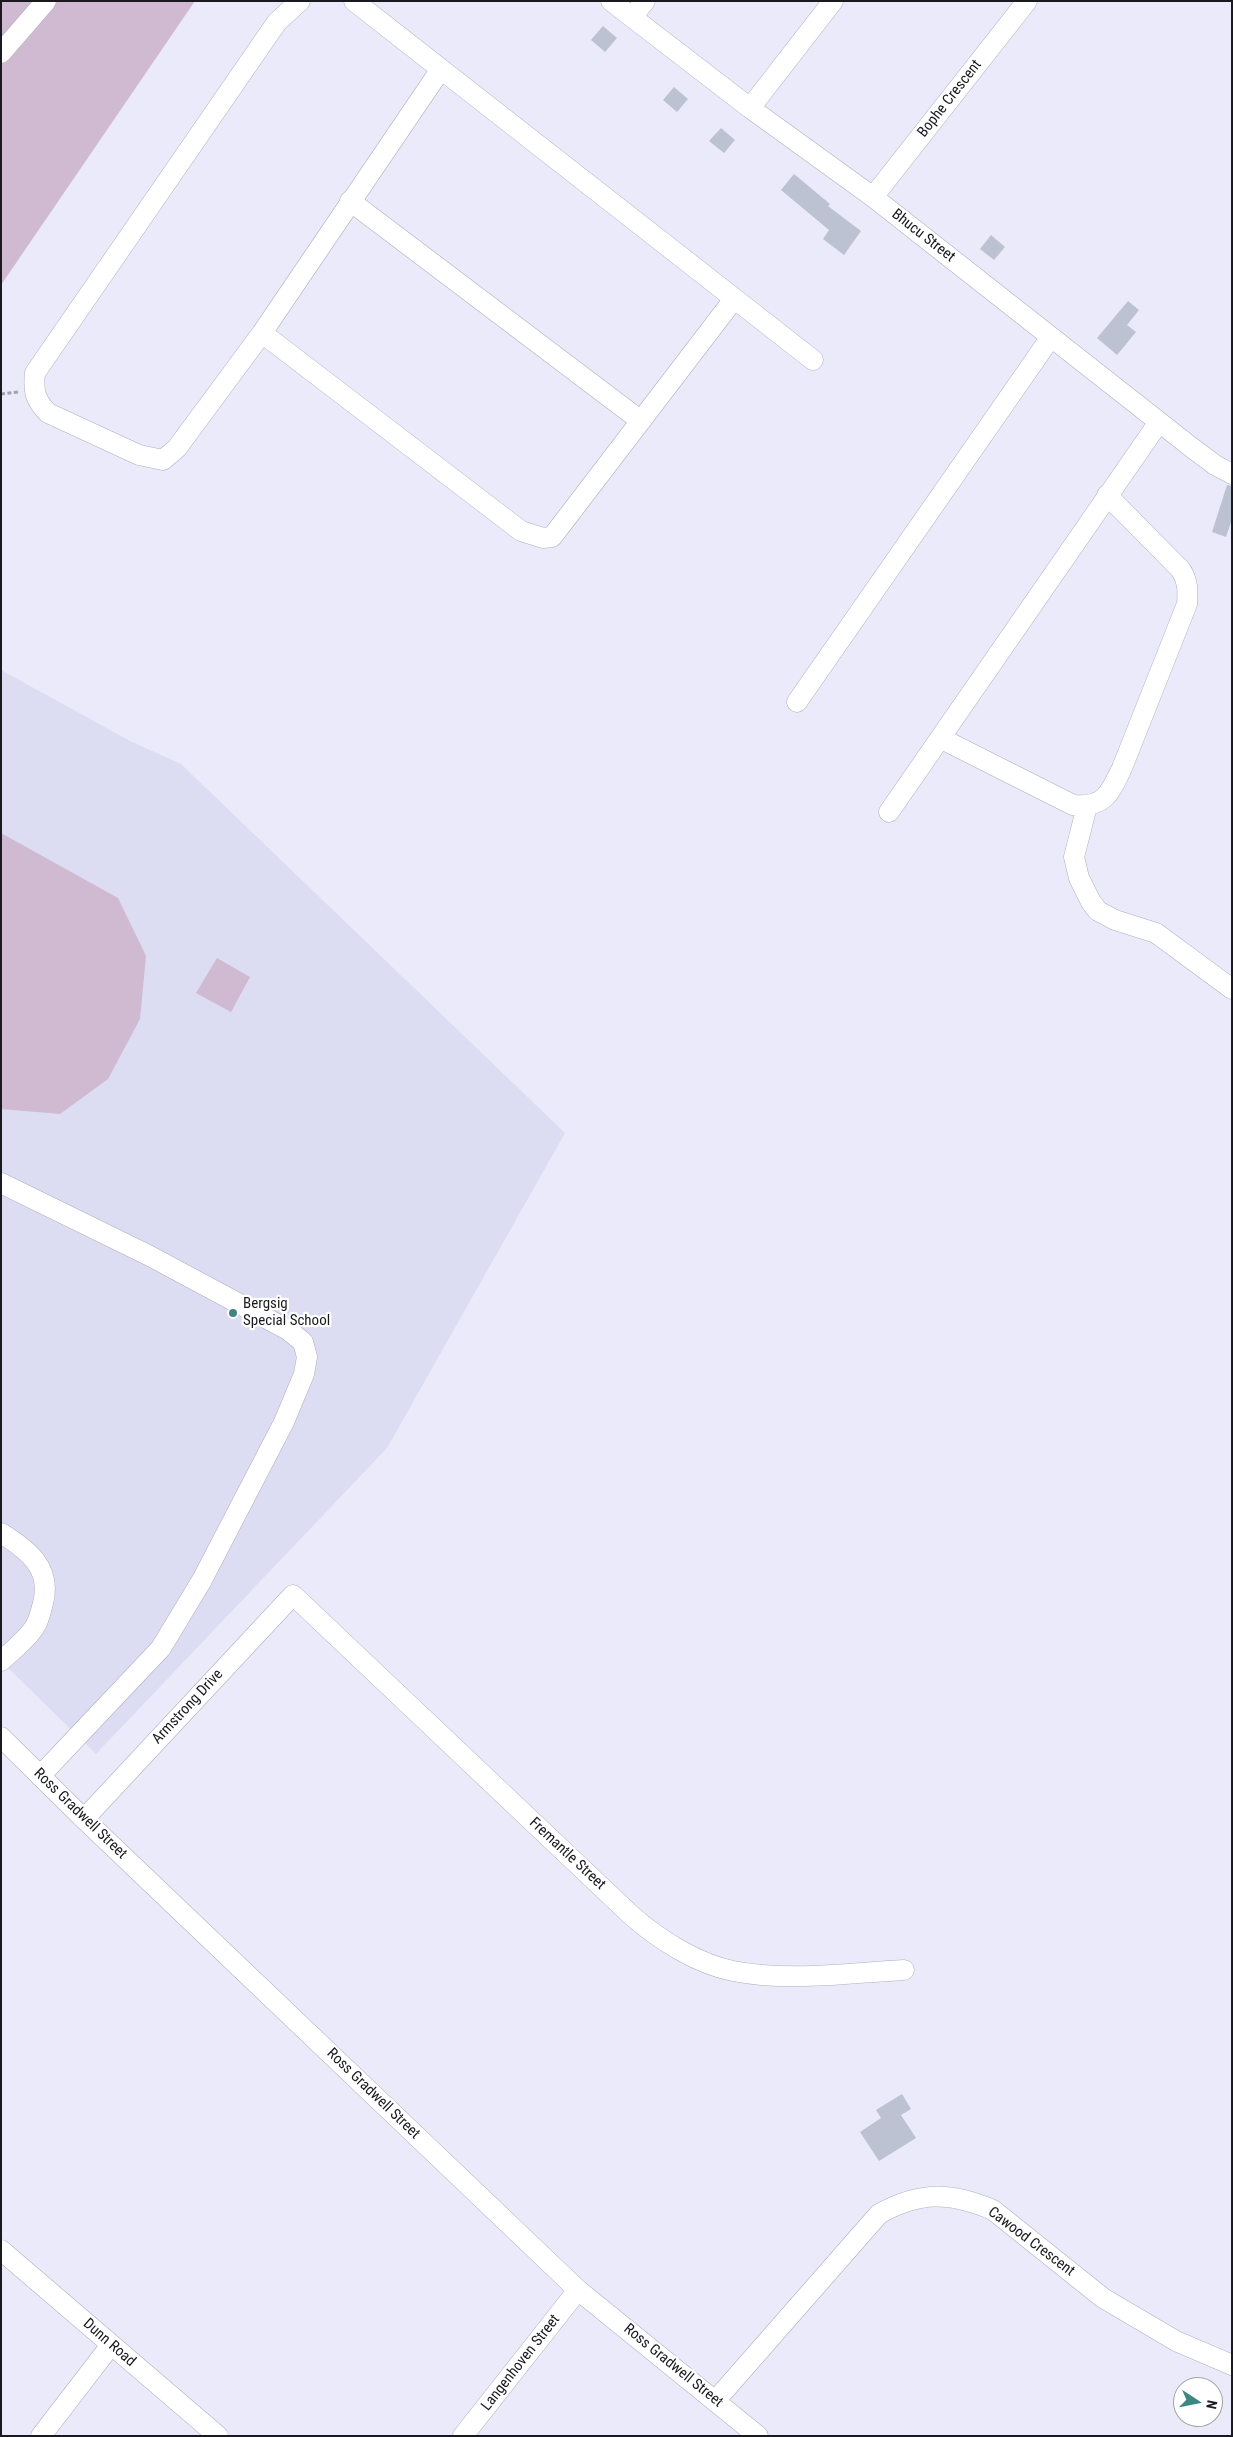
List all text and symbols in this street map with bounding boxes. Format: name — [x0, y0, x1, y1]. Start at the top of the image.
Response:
street label: Bophe Crescent — [914, 57, 986, 141]
street label: Bhucu Street — [888, 206, 958, 266]
place label: Bergsig Special School — [243, 1295, 330, 1330]
marker: Bergsig Special School — [227, 1307, 239, 1319]
street label: Armstrong Drive — [149, 1666, 227, 1748]
street label: Ross Gradwell Street — [30, 1765, 130, 1863]
street label: Fremantle Street — [525, 1814, 609, 1894]
street label: Ross Gradwell Street — [323, 2045, 423, 2143]
street label: Cawood Crescent — [984, 2204, 1078, 2280]
street label: Langenhoven Street — [478, 2311, 564, 2415]
street label: Dunn Road — [79, 2315, 139, 2371]
street label: Ross Gradwell Street — [620, 2320, 726, 2412]
north arrow — [1173, 2377, 1223, 2427]
text: N — [1203, 2399, 1220, 2410]

